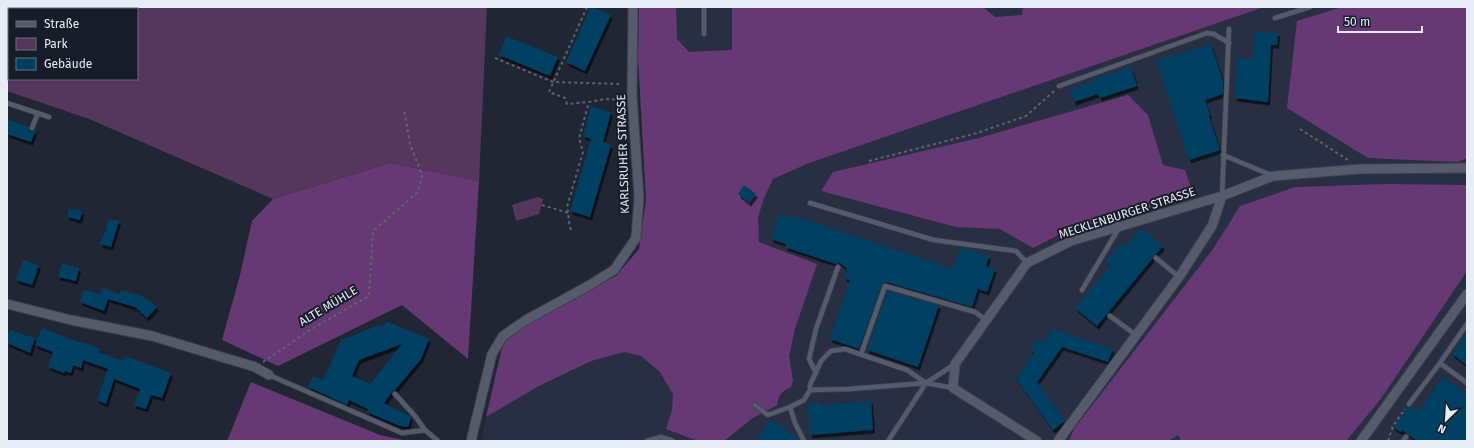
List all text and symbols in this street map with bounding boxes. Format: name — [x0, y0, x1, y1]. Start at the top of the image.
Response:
legend — [8, 8, 138, 80]
scale bar — [1338, 8, 1422, 34]
text: 50 m — [1344, 15, 1370, 29]
text: Straße — [44, 17, 79, 31]
text: Park — [44, 37, 68, 51]
text: Gebäude — [44, 57, 92, 71]
street label: KARLSRUHER STRASSE — [614, 94, 632, 214]
street label: MECKLENBURGER STRASSE — [1057, 184, 1197, 242]
street label: ALTE MÜHLE — [295, 281, 360, 329]
north arrow — [1426, 400, 1466, 440]
text: N — [1436, 421, 1448, 436]

